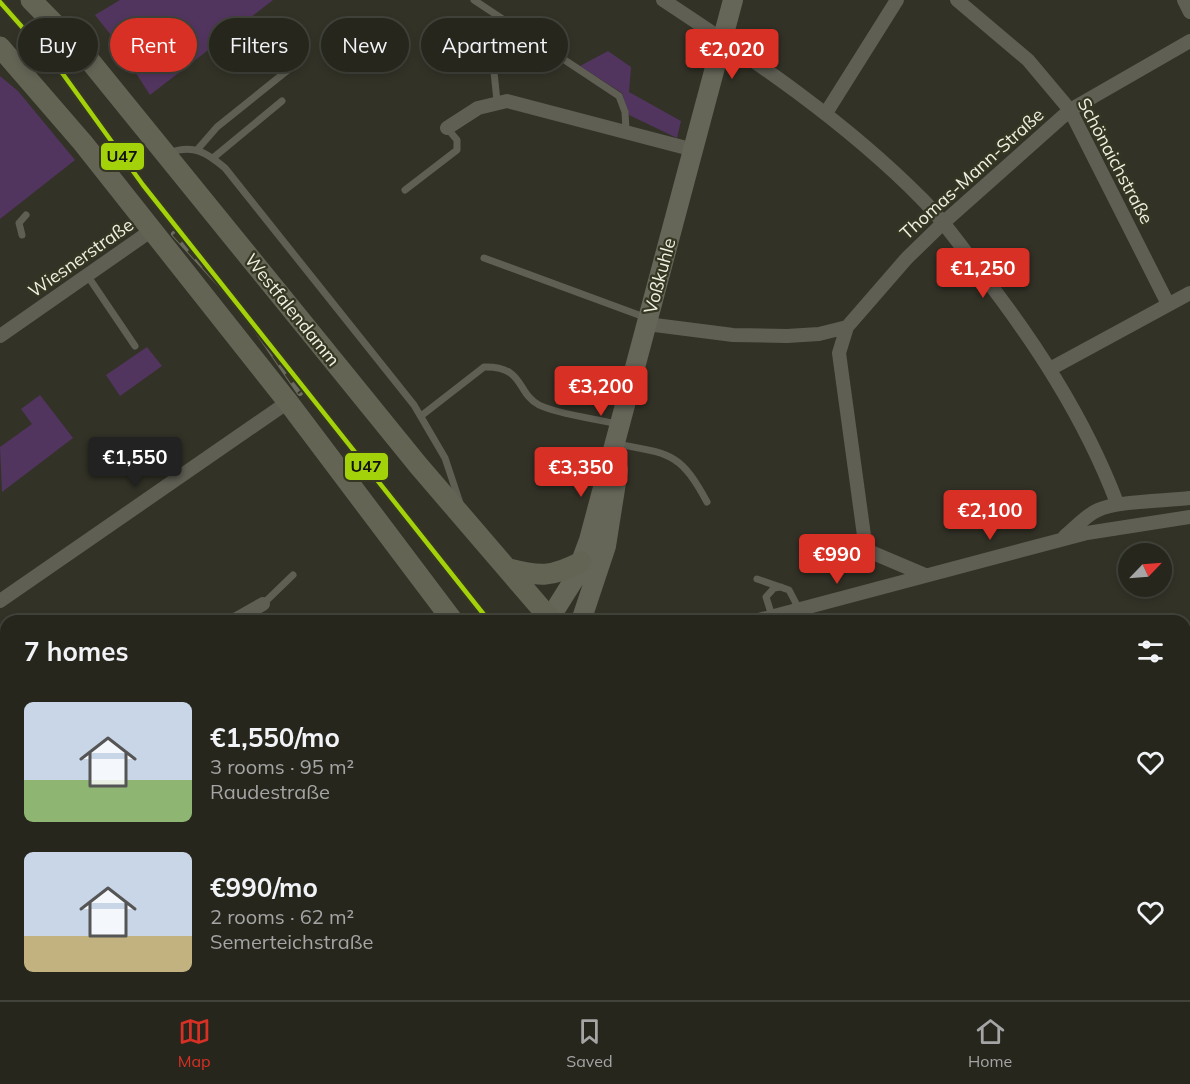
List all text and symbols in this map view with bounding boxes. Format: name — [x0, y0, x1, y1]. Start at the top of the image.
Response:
chip: Buy — [18, 18, 98, 72]
chip: Rent — [110, 18, 197, 72]
chip: Filters — [209, 18, 309, 72]
chip: New — [321, 18, 409, 72]
chip: Apartment — [421, 18, 568, 72]
pin: €2,020 — [683, 29, 781, 80]
text: €2,020 — [700, 36, 764, 61]
street label: Schönaichstraße — [1073, 94, 1158, 228]
street label: Thomas-Mann-Straße — [895, 103, 1048, 244]
line badge: U47 — [100, 142, 145, 171]
text: U47 — [106, 146, 138, 166]
street label: Wiesnerstraße — [24, 213, 138, 302]
street label: Voßkuhle — [638, 235, 681, 316]
pin: €1,250 — [934, 248, 1032, 299]
street label: Westfalendamm — [240, 249, 345, 371]
text: €1,250 — [951, 255, 1015, 280]
pin: €3,200 — [552, 366, 650, 417]
text: €3,200 — [569, 373, 633, 398]
pin: €1,550 — [86, 437, 184, 488]
text: €1,550 — [103, 444, 167, 469]
pin: €3,350 — [532, 447, 630, 498]
line badge: U47 — [344, 452, 389, 481]
text: €3,350 — [549, 454, 613, 479]
text: U47 — [350, 456, 382, 476]
pin: €2,100 — [941, 490, 1039, 541]
text: €2,100 — [958, 497, 1022, 522]
pin: €990 — [801, 534, 873, 585]
text: €990 — [813, 541, 861, 566]
north arrow — [1118, 543, 1172, 597]
map controls — [1118, 543, 1172, 597]
text: 7 homes — [24, 635, 128, 668]
icon: filters — [1134, 635, 1167, 668]
text: €1,550/mo — [210, 721, 340, 754]
icon: home — [72, 726, 144, 798]
icon: heart — [1134, 746, 1167, 779]
text: 3 rooms · 95 m² — [210, 754, 354, 779]
text: Raudestraße — [210, 779, 330, 804]
text: €990/mo — [210, 871, 318, 904]
icon: home — [72, 876, 144, 948]
icon: heart — [1134, 896, 1167, 929]
text: 2 rooms · 62 m² — [210, 904, 354, 929]
text: Semerteichstraße — [210, 929, 373, 954]
tab: Map — [178, 1015, 211, 1071]
tab: Saved — [566, 1015, 612, 1071]
tab: Home — [968, 1015, 1012, 1071]

